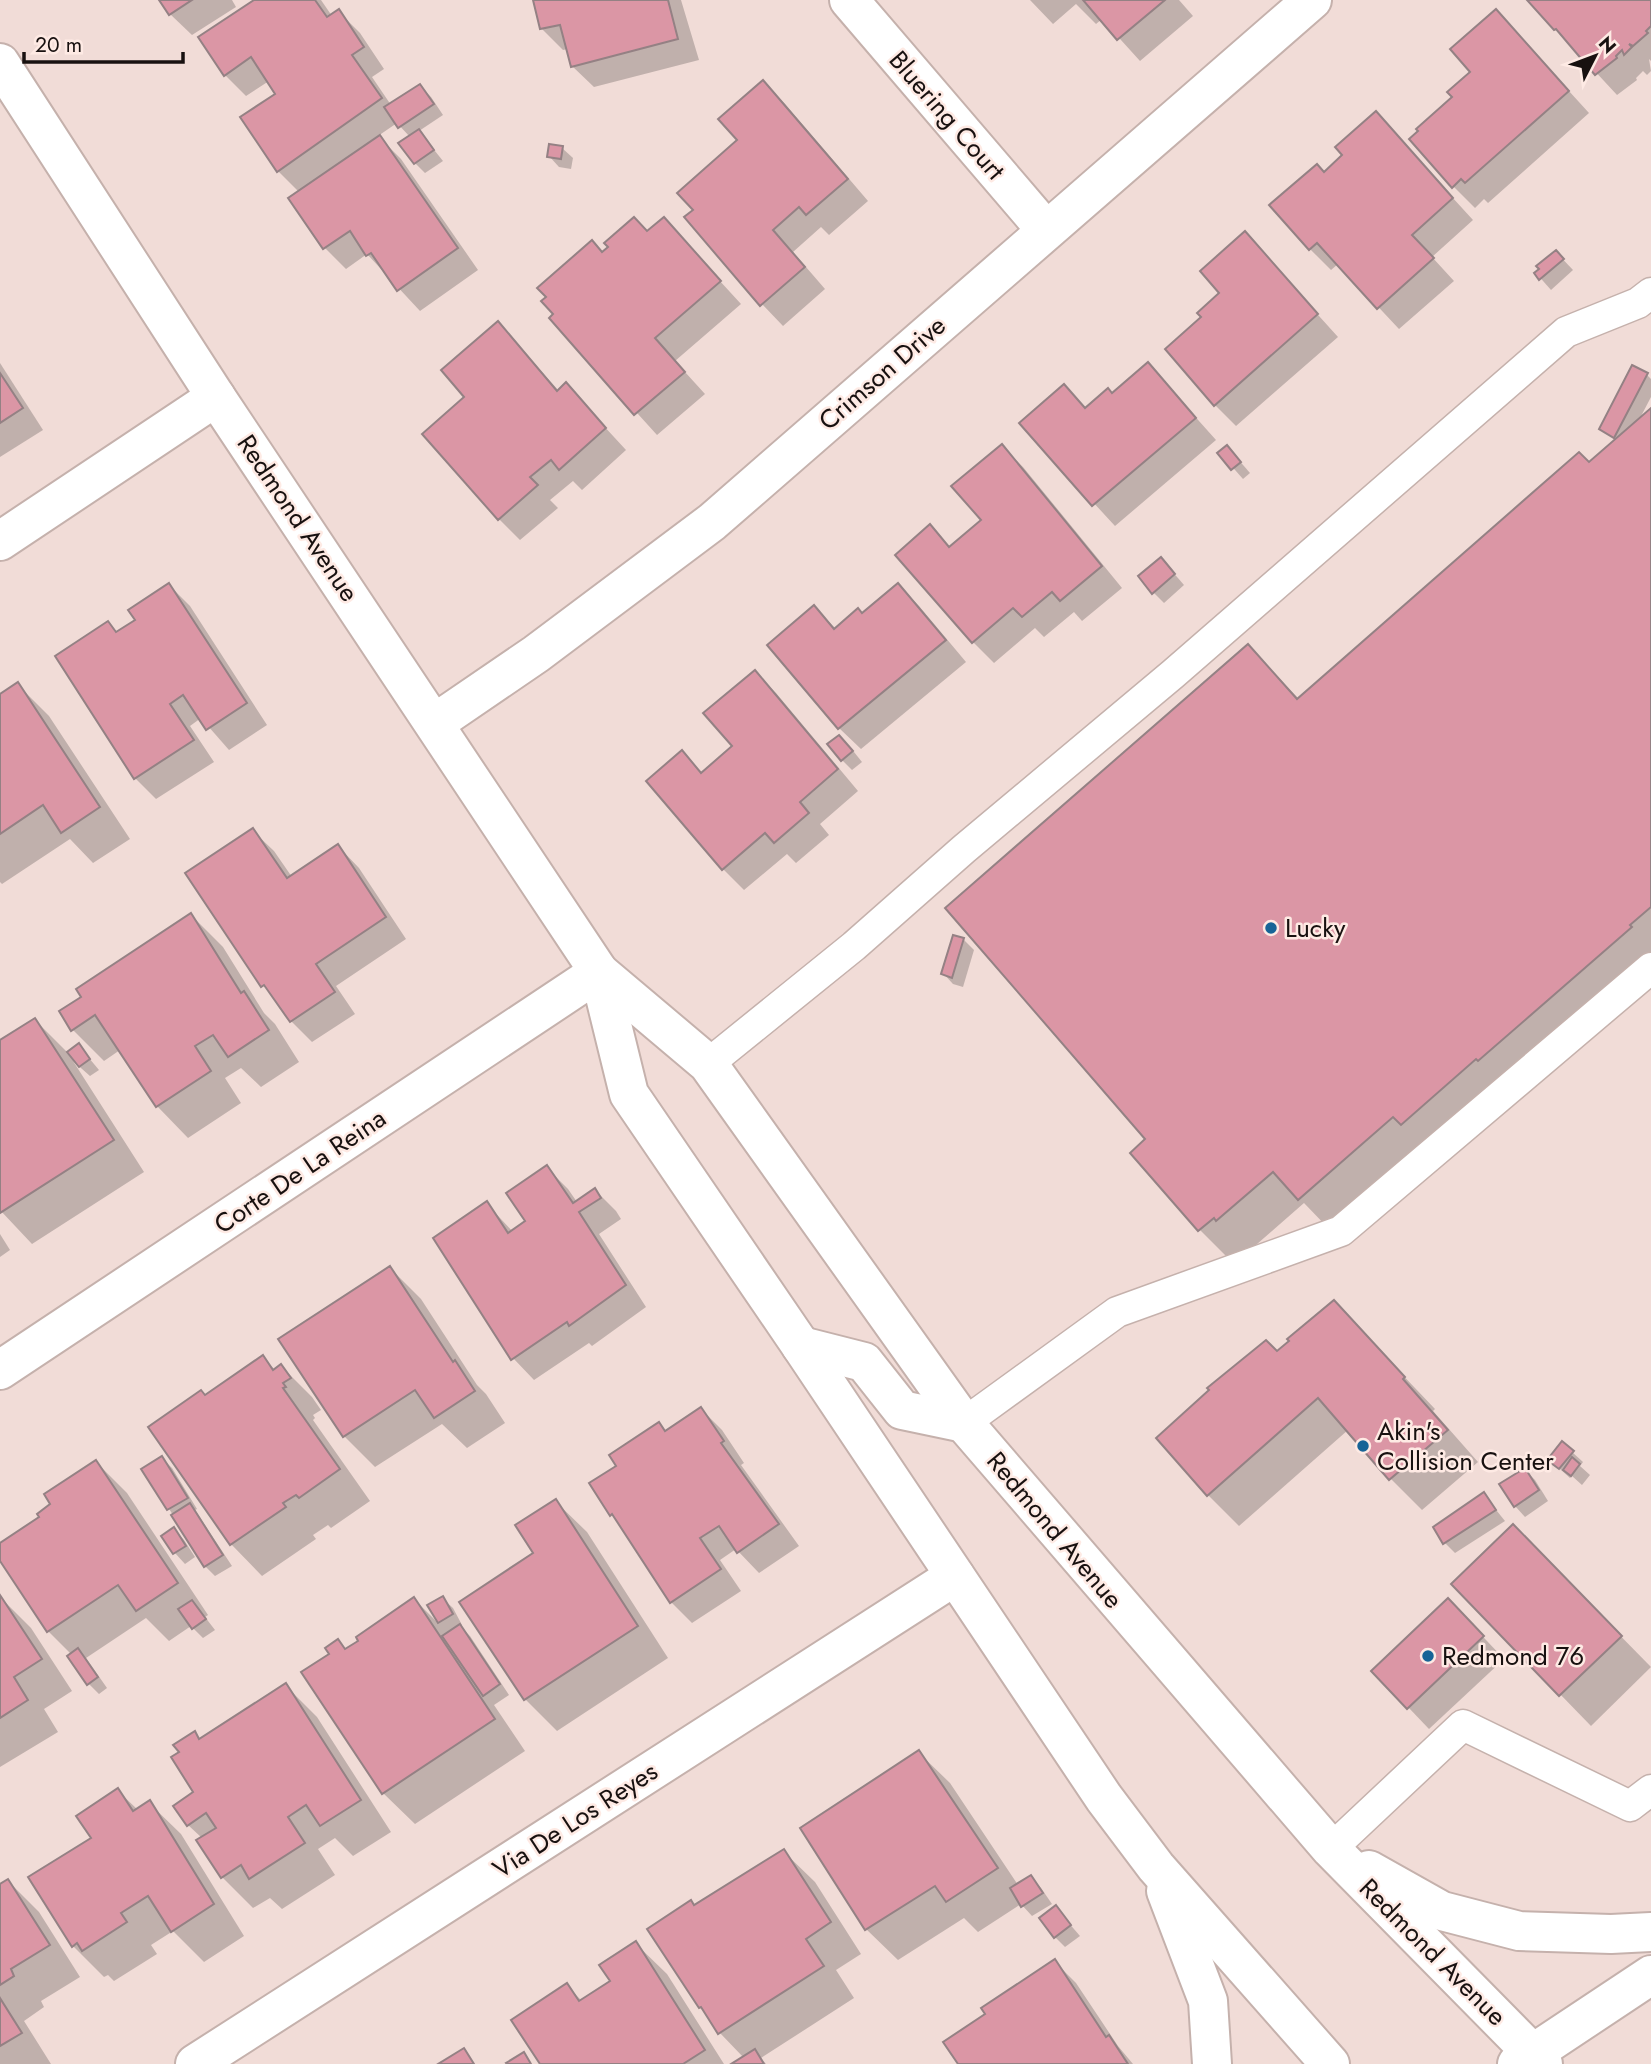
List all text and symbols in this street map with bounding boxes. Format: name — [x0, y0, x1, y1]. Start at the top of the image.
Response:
scale bar — [24, 21, 184, 65]
north arrow — [1560, 21, 1630, 91]
text: 20 m — [35, 30, 82, 60]
text: N — [1592, 30, 1622, 60]
street label: Bluering Court — [880, 42, 1014, 189]
street label: Crimson Drive — [810, 307, 954, 439]
street label: Redmond Avenue — [228, 427, 368, 609]
place label: Lucky — [1285, 909, 1346, 947]
marker: Lucky — [1263, 920, 1279, 936]
street label: Corte De La Reina — [206, 1099, 394, 1243]
place label: Akin's Collision Center — [1377, 1412, 1554, 1480]
marker: Akin's Collision Center — [1355, 1438, 1371, 1454]
street label: Redmond Avenue — [978, 1443, 1132, 1617]
place label: Redmond 76 — [1442, 1637, 1584, 1675]
marker: Redmond 76 — [1420, 1648, 1436, 1664]
street label: Via De Los Reyes — [485, 1752, 665, 1888]
street label: Redmond Avenue — [1351, 1870, 1515, 2034]

